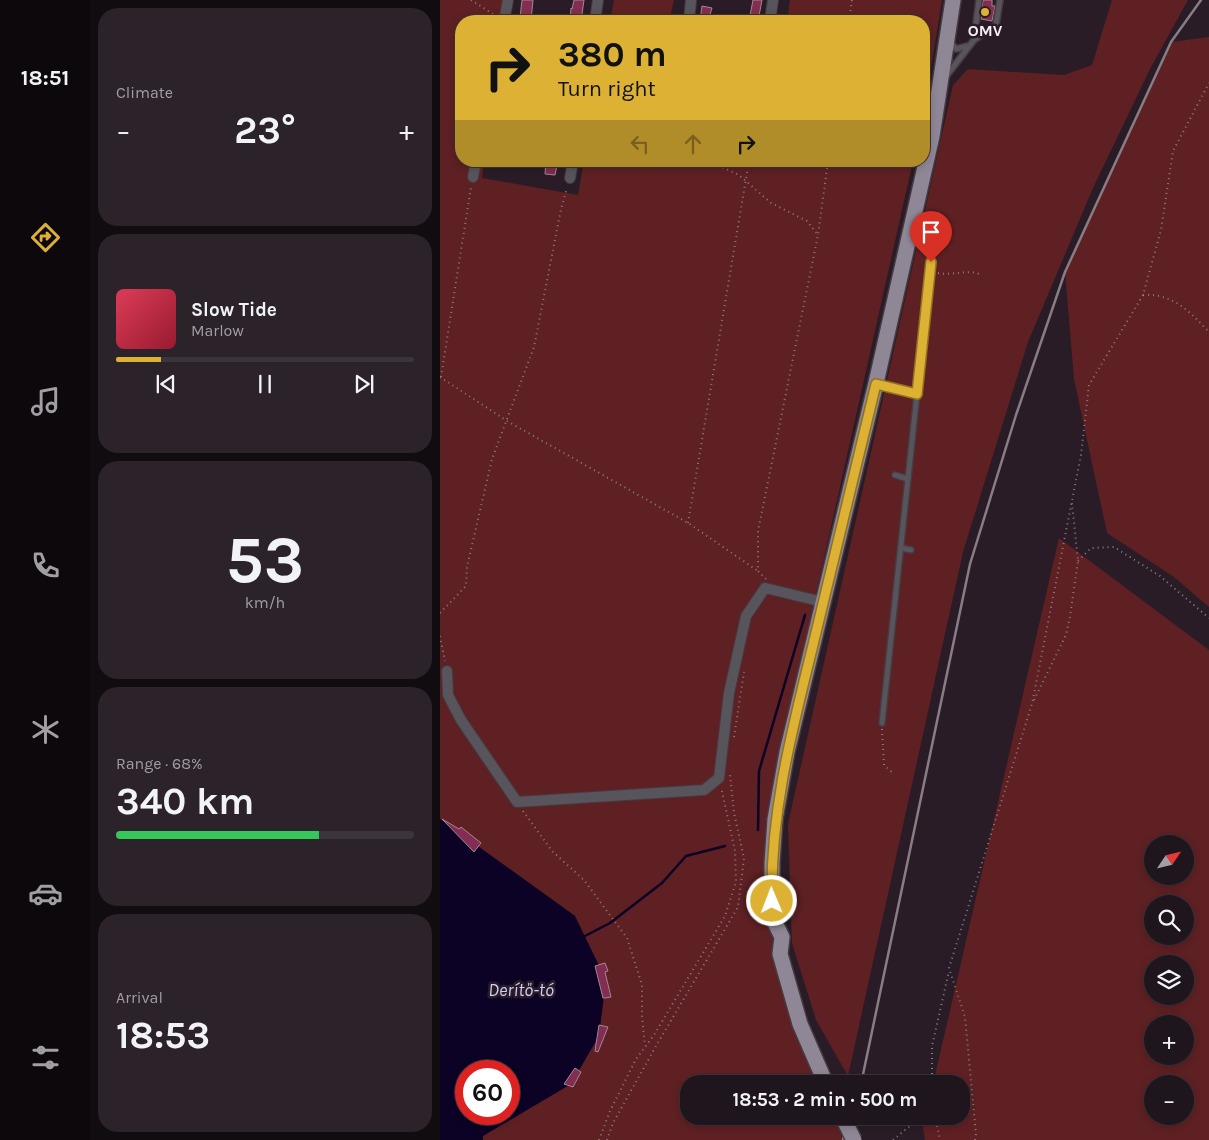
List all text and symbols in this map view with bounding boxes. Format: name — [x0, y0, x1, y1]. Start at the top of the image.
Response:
marker: OMV — [979, 6, 991, 18]
place label: OMV — [968, 21, 1003, 40]
text: 380 m — [558, 34, 667, 75]
icon: right — [475, 35, 540, 100]
text: 18:51 — [21, 65, 69, 91]
text: Turn right — [558, 76, 656, 102]
text: Climate — [116, 83, 173, 102]
text: 23° — [234, 108, 296, 153]
text: − — [116, 114, 131, 147]
text: + — [399, 114, 414, 147]
icon: left — [626, 130, 654, 158]
icon: ahead — [679, 130, 707, 158]
icon: right — [732, 130, 760, 158]
pin — [910, 211, 952, 262]
icon: arrive — [917, 218, 945, 246]
icon: directions — [28, 220, 63, 255]
text: Slow Tide — [191, 299, 277, 321]
text: Marlow — [191, 321, 244, 340]
icon: previous — [152, 370, 180, 398]
icon: pause — [251, 370, 279, 398]
icon: next — [350, 370, 378, 398]
icon: music — [28, 384, 63, 419]
text: 53 — [226, 522, 304, 598]
icon: phone — [28, 548, 63, 583]
text: km/h — [245, 593, 285, 612]
icon: climate — [28, 712, 63, 747]
text: Range · 68% — [116, 754, 203, 773]
text: 340 km — [116, 779, 254, 824]
north arrow — [1144, 835, 1194, 885]
map controls — [1144, 835, 1194, 1125]
position arrow — [745, 874, 797, 926]
icon: car — [28, 876, 63, 911]
button: search — [1144, 895, 1194, 945]
button: layers — [1144, 955, 1194, 1005]
water label: Derítő-tó — [488, 979, 554, 1001]
text: Arrival — [116, 988, 163, 1007]
text: 18:53 — [116, 1013, 210, 1058]
button: + — [1144, 1015, 1194, 1065]
icon: filters — [28, 1040, 63, 1075]
speed limit sign: 60 — [455, 1060, 520, 1125]
button: − — [1144, 1075, 1194, 1125]
text: 18:53 · 2 min · 500 m — [733, 1089, 917, 1111]

